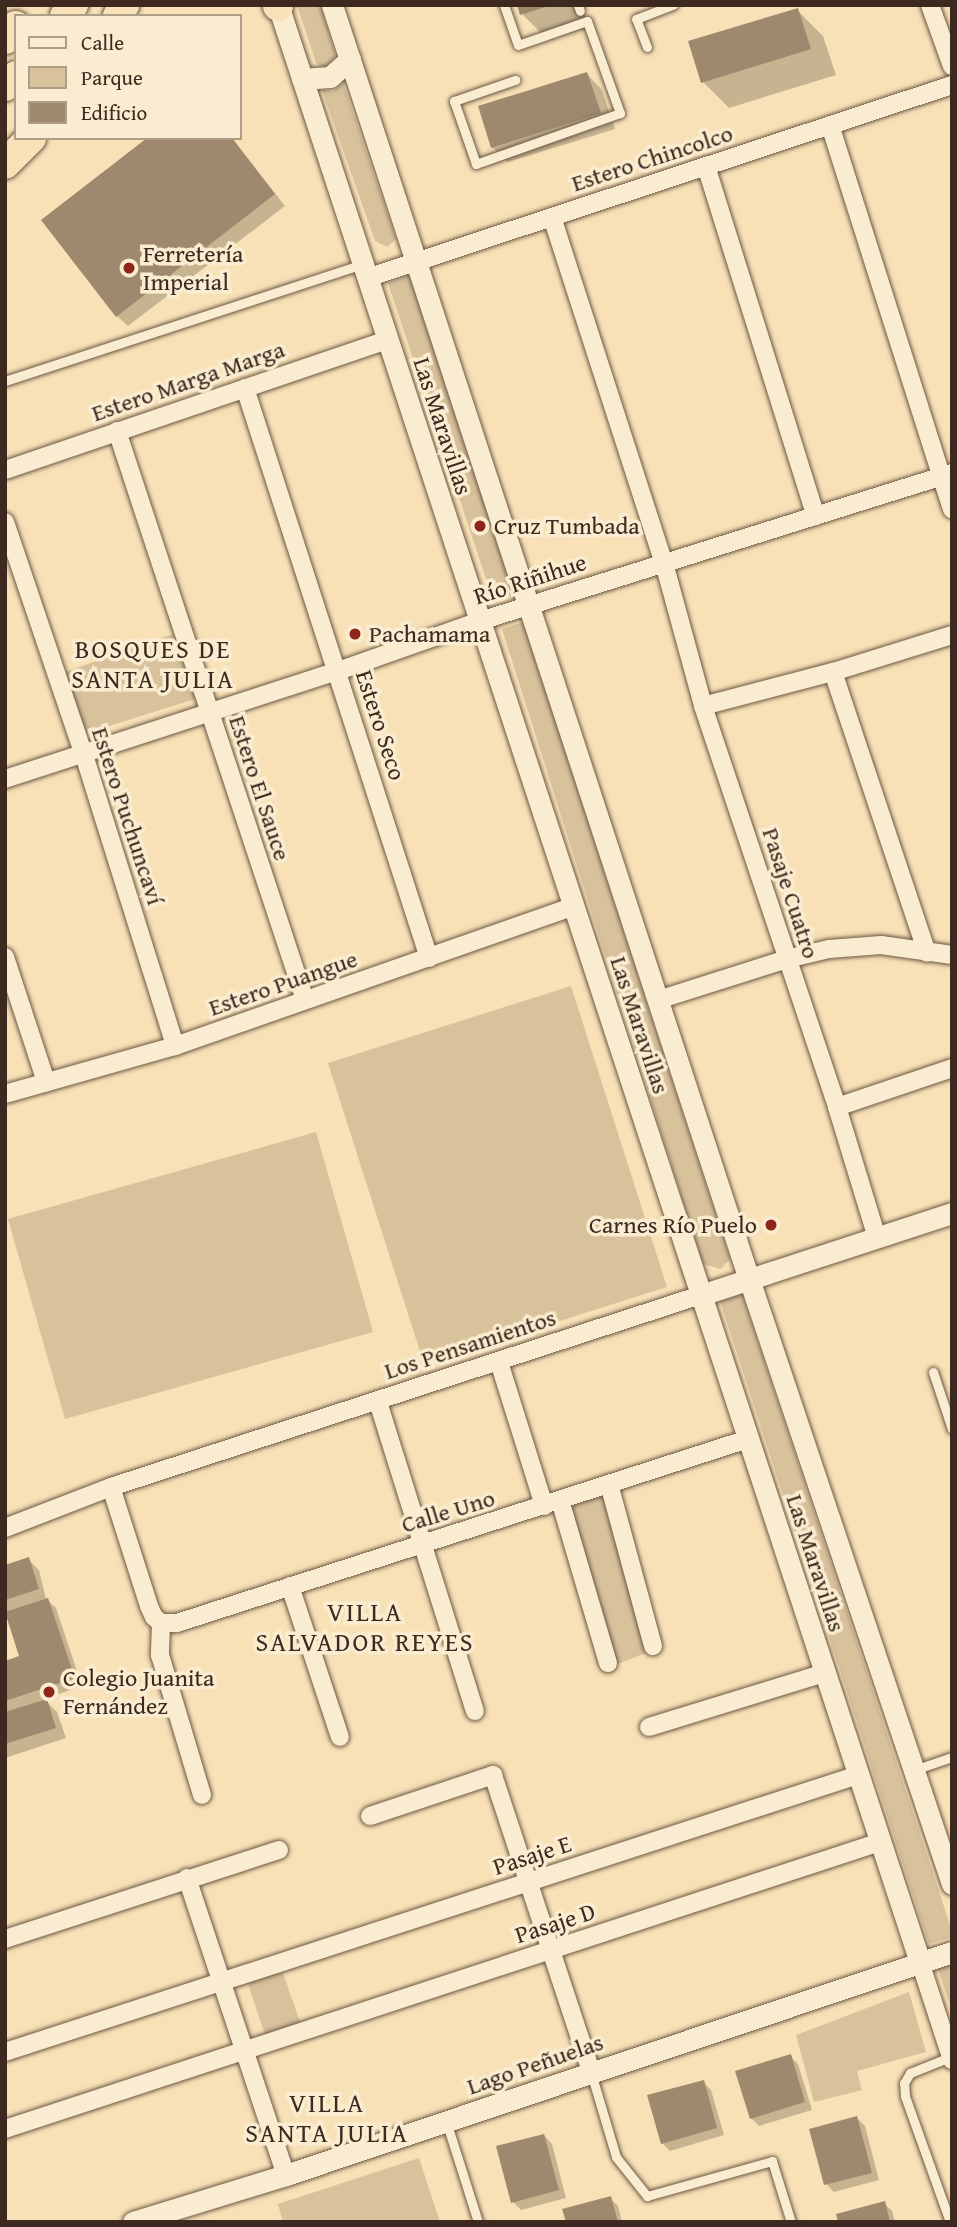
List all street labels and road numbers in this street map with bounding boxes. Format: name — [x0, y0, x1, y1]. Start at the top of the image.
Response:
street label: Estero Chincolco — [568, 118, 736, 198]
street label: Estero Marga Marga — [88, 334, 288, 428]
street label: Las Maravillas — [407, 354, 479, 498]
street label: Río Riñihue — [470, 547, 590, 611]
street label: Estero Seco — [350, 666, 412, 784]
street label: Estero El Sauce — [223, 712, 297, 864]
street label: Estero Puchuncaví — [86, 724, 170, 908]
street label: Pasaje Cuatro — [756, 824, 826, 962]
street label: Estero Puangue — [205, 944, 361, 1022]
street label: Las Maravillas — [604, 953, 676, 1097]
street label: Los Pensamientos — [381, 1303, 559, 1385]
street label: Calle Uno — [398, 1483, 498, 1539]
street label: Las Maravillas — [780, 1491, 852, 1635]
street label: Pasaje E — [489, 1829, 575, 1881]
street label: Pasaje D — [511, 1897, 599, 1949]
street label: Lago Peñuelas — [463, 2027, 607, 2101]

